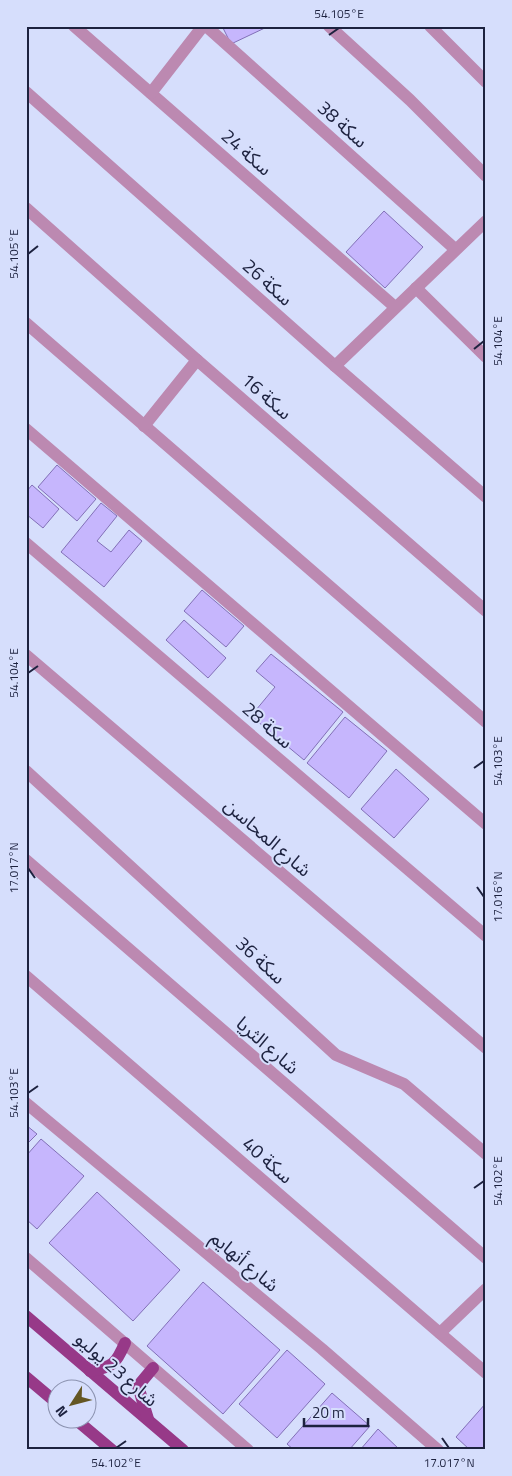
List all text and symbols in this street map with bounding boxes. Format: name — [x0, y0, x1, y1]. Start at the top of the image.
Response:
text: 54.105°E — [314, 4, 364, 23]
street label: سكة 38 — [312, 93, 375, 154]
street label: سكة 24 — [215, 121, 279, 182]
text: 54.105°E — [4, 229, 23, 279]
street label: سكة 26 — [237, 251, 300, 312]
text: 54.104°E — [488, 316, 507, 366]
street label: سكة 16 — [235, 365, 299, 426]
text: 54.104°E — [4, 648, 23, 698]
street label: سكة 28 — [236, 694, 300, 755]
text: 54.103°E — [488, 736, 507, 786]
street label: شارع المحاسن — [218, 790, 319, 883]
text: 17.017°N — [4, 842, 23, 894]
text: 17.016°N — [488, 871, 507, 923]
street label: سكة 36 — [230, 929, 293, 990]
street label: شارع الثريا — [230, 1009, 306, 1080]
text: 54.103°E — [4, 1068, 23, 1118]
street label: سكة 40 — [236, 1129, 300, 1190]
text: 54.102°E — [488, 1156, 507, 1206]
street label: شارع أنهايم — [204, 1223, 286, 1299]
street label: شارع 23 يوليو — [69, 1324, 165, 1413]
north arrow — [48, 1378, 98, 1428]
scale bar — [304, 1396, 368, 1428]
text: 20 m — [312, 1401, 345, 1424]
text: N — [50, 1402, 72, 1422]
text: 54.102°E — [91, 1453, 141, 1472]
text: 17.017°N — [423, 1453, 475, 1472]

